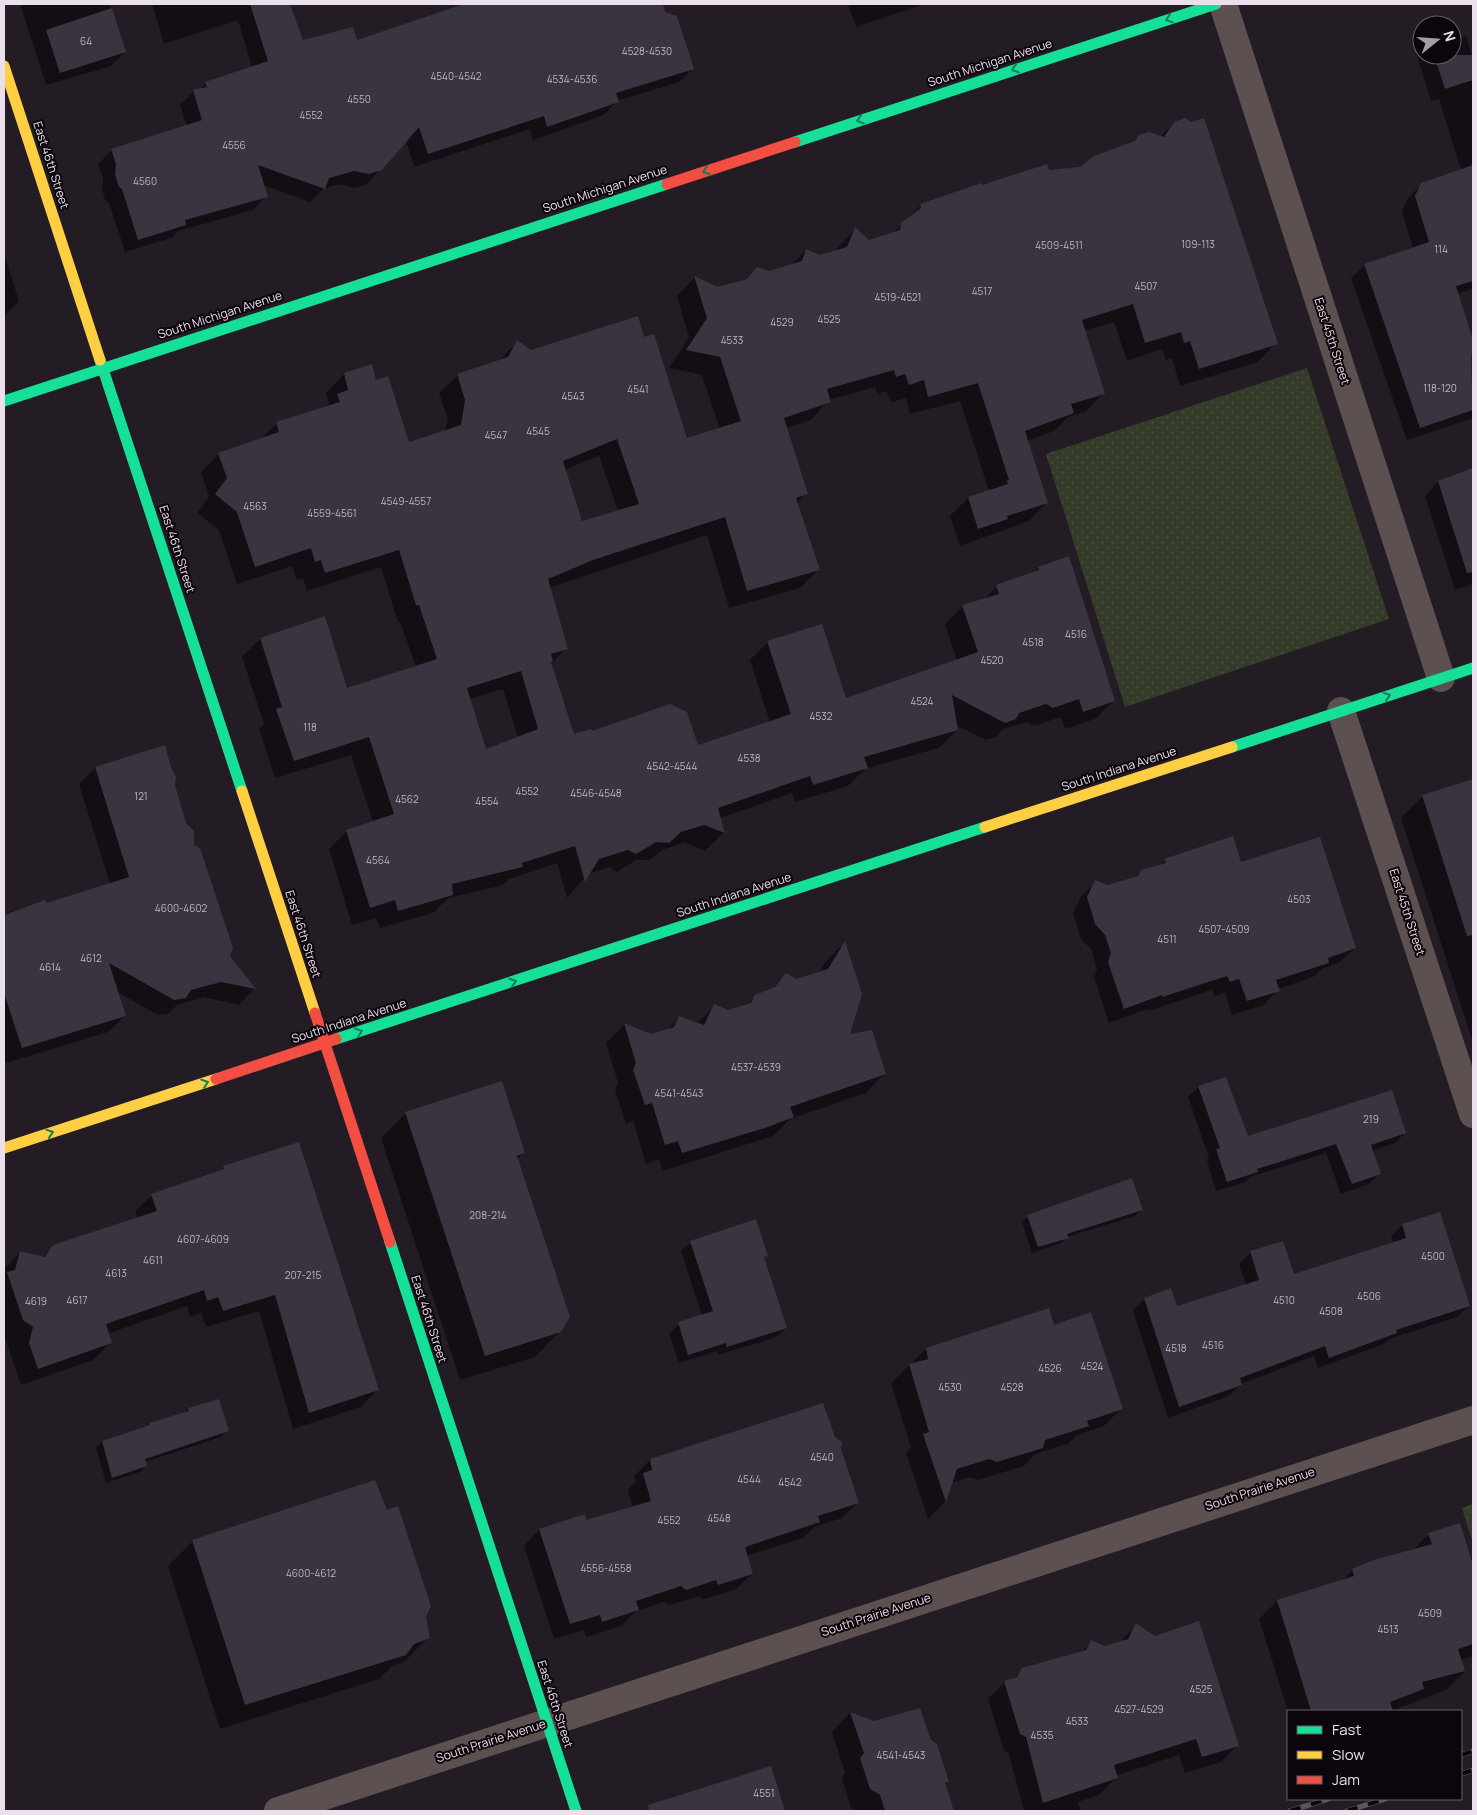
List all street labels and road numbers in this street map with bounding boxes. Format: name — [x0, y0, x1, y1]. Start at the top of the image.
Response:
street label: South Michigan Avenue — [925, 34, 1054, 91]
street label: East 46th Street — [29, 119, 74, 211]
street label: South Michigan Avenue — [540, 160, 669, 217]
street label: South Michigan Avenue — [155, 286, 284, 343]
street label: East 45th Street — [1310, 295, 1355, 387]
street label: East 46th Street — [155, 503, 200, 595]
street label: South Indiana Avenue — [1059, 742, 1178, 795]
street label: East 45th Street — [1385, 866, 1430, 958]
street label: South Indiana Avenue — [674, 868, 793, 921]
street label: East 46th Street — [281, 888, 326, 980]
street label: South Indiana Avenue — [289, 994, 408, 1047]
street label: East 46th Street — [407, 1273, 452, 1365]
street label: South Prairie Avenue — [1203, 1463, 1317, 1514]
street label: South Prairie Avenue — [819, 1589, 933, 1640]
street label: East 46th Street — [533, 1658, 578, 1750]
street label: South Prairie Avenue — [434, 1715, 548, 1766]

